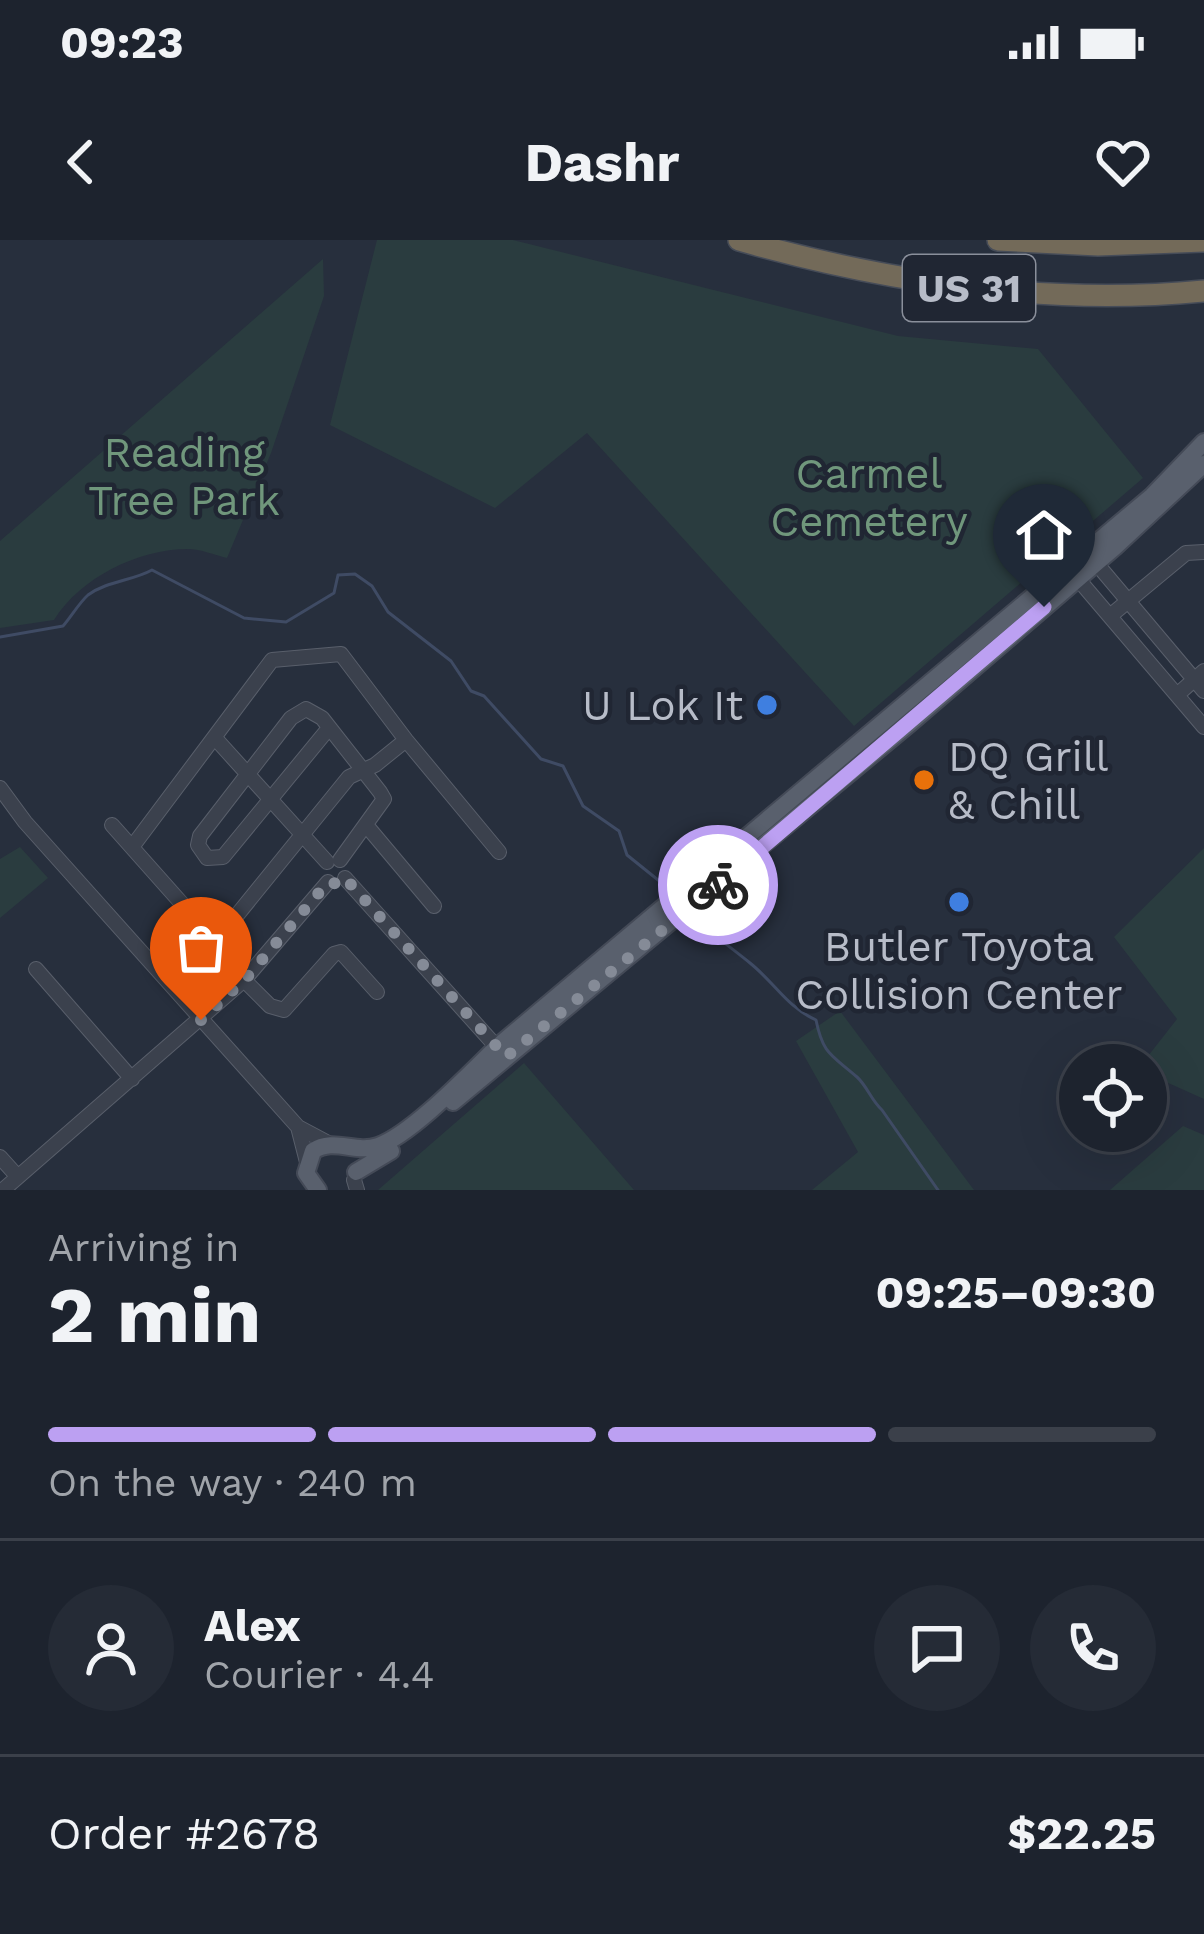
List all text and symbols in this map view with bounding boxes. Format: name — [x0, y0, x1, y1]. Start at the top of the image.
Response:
text: 09:23 — [60, 16, 184, 69]
icon: back — [48, 129, 114, 195]
icon: heart — [1090, 129, 1156, 195]
text: Dashr — [524, 131, 680, 194]
road number: US 31 — [903, 255, 1035, 321]
park label: Reading Tree Park — [88, 428, 280, 525]
park label: Carmel Cemetery — [770, 449, 968, 546]
pin — [993, 484, 1095, 607]
icon: home — [1011, 502, 1077, 568]
place label: U Lok It — [582, 681, 743, 730]
marker: U Lok It — [754, 692, 780, 718]
place label: DQ Grill & Chill — [948, 732, 1109, 829]
marker: DQ Grill & Chill — [911, 767, 937, 793]
courier — [658, 825, 778, 945]
icon: bike — [685, 852, 751, 918]
marker: Butler Toyota Collision Center — [946, 889, 972, 915]
pin — [150, 897, 252, 1020]
icon: bag — [168, 915, 234, 981]
place label: Butler Toyota Collision Center — [795, 922, 1123, 1019]
map controls — [1059, 1044, 1167, 1152]
button: locate — [1059, 1044, 1167, 1152]
text: Arriving in — [48, 1225, 239, 1270]
text: 09:25–09:30 — [876, 1266, 1156, 1319]
text: 2 min — [48, 1269, 261, 1361]
text: On the way · 240 m — [48, 1460, 417, 1505]
button: person — [48, 1585, 174, 1711]
button: chat — [874, 1585, 1000, 1711]
button: phone — [1030, 1585, 1156, 1711]
text: Alex — [204, 1599, 301, 1652]
text: Courier · 4.4 — [204, 1652, 435, 1697]
text: Order #2678 — [48, 1807, 320, 1860]
text: $22.25 — [1007, 1807, 1156, 1860]

